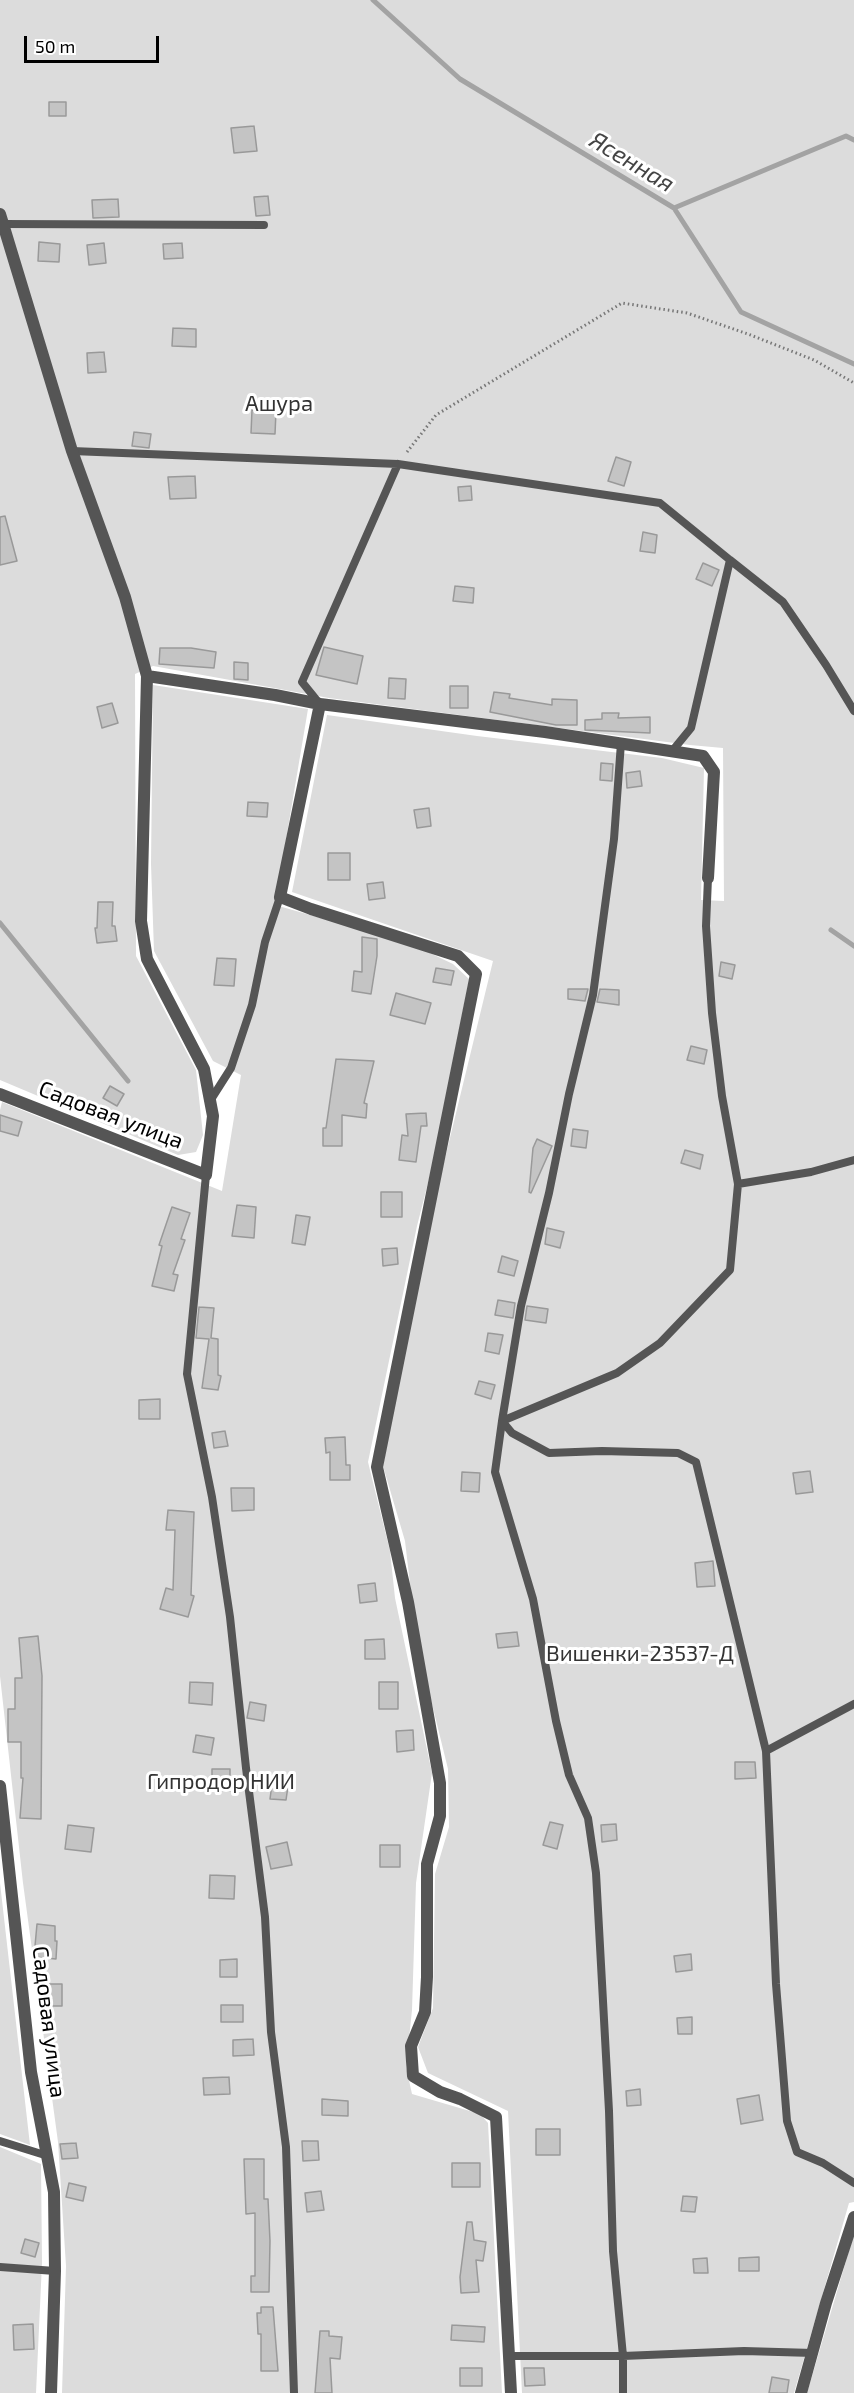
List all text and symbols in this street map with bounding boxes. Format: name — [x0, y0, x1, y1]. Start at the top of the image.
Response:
scale bar — [27, 24, 162, 62]
text: 50 m — [35, 35, 75, 57]
water label: Ясенная — [584, 126, 680, 198]
park label: Ашура — [245, 391, 313, 417]
street label: Садовая улица — [35, 1075, 187, 1155]
park label: Вишенки-23537-Д — [546, 1641, 734, 1667]
park label: Гипродор НИИ — [147, 1769, 295, 1795]
street label: Садовая улица — [27, 1945, 71, 2099]

